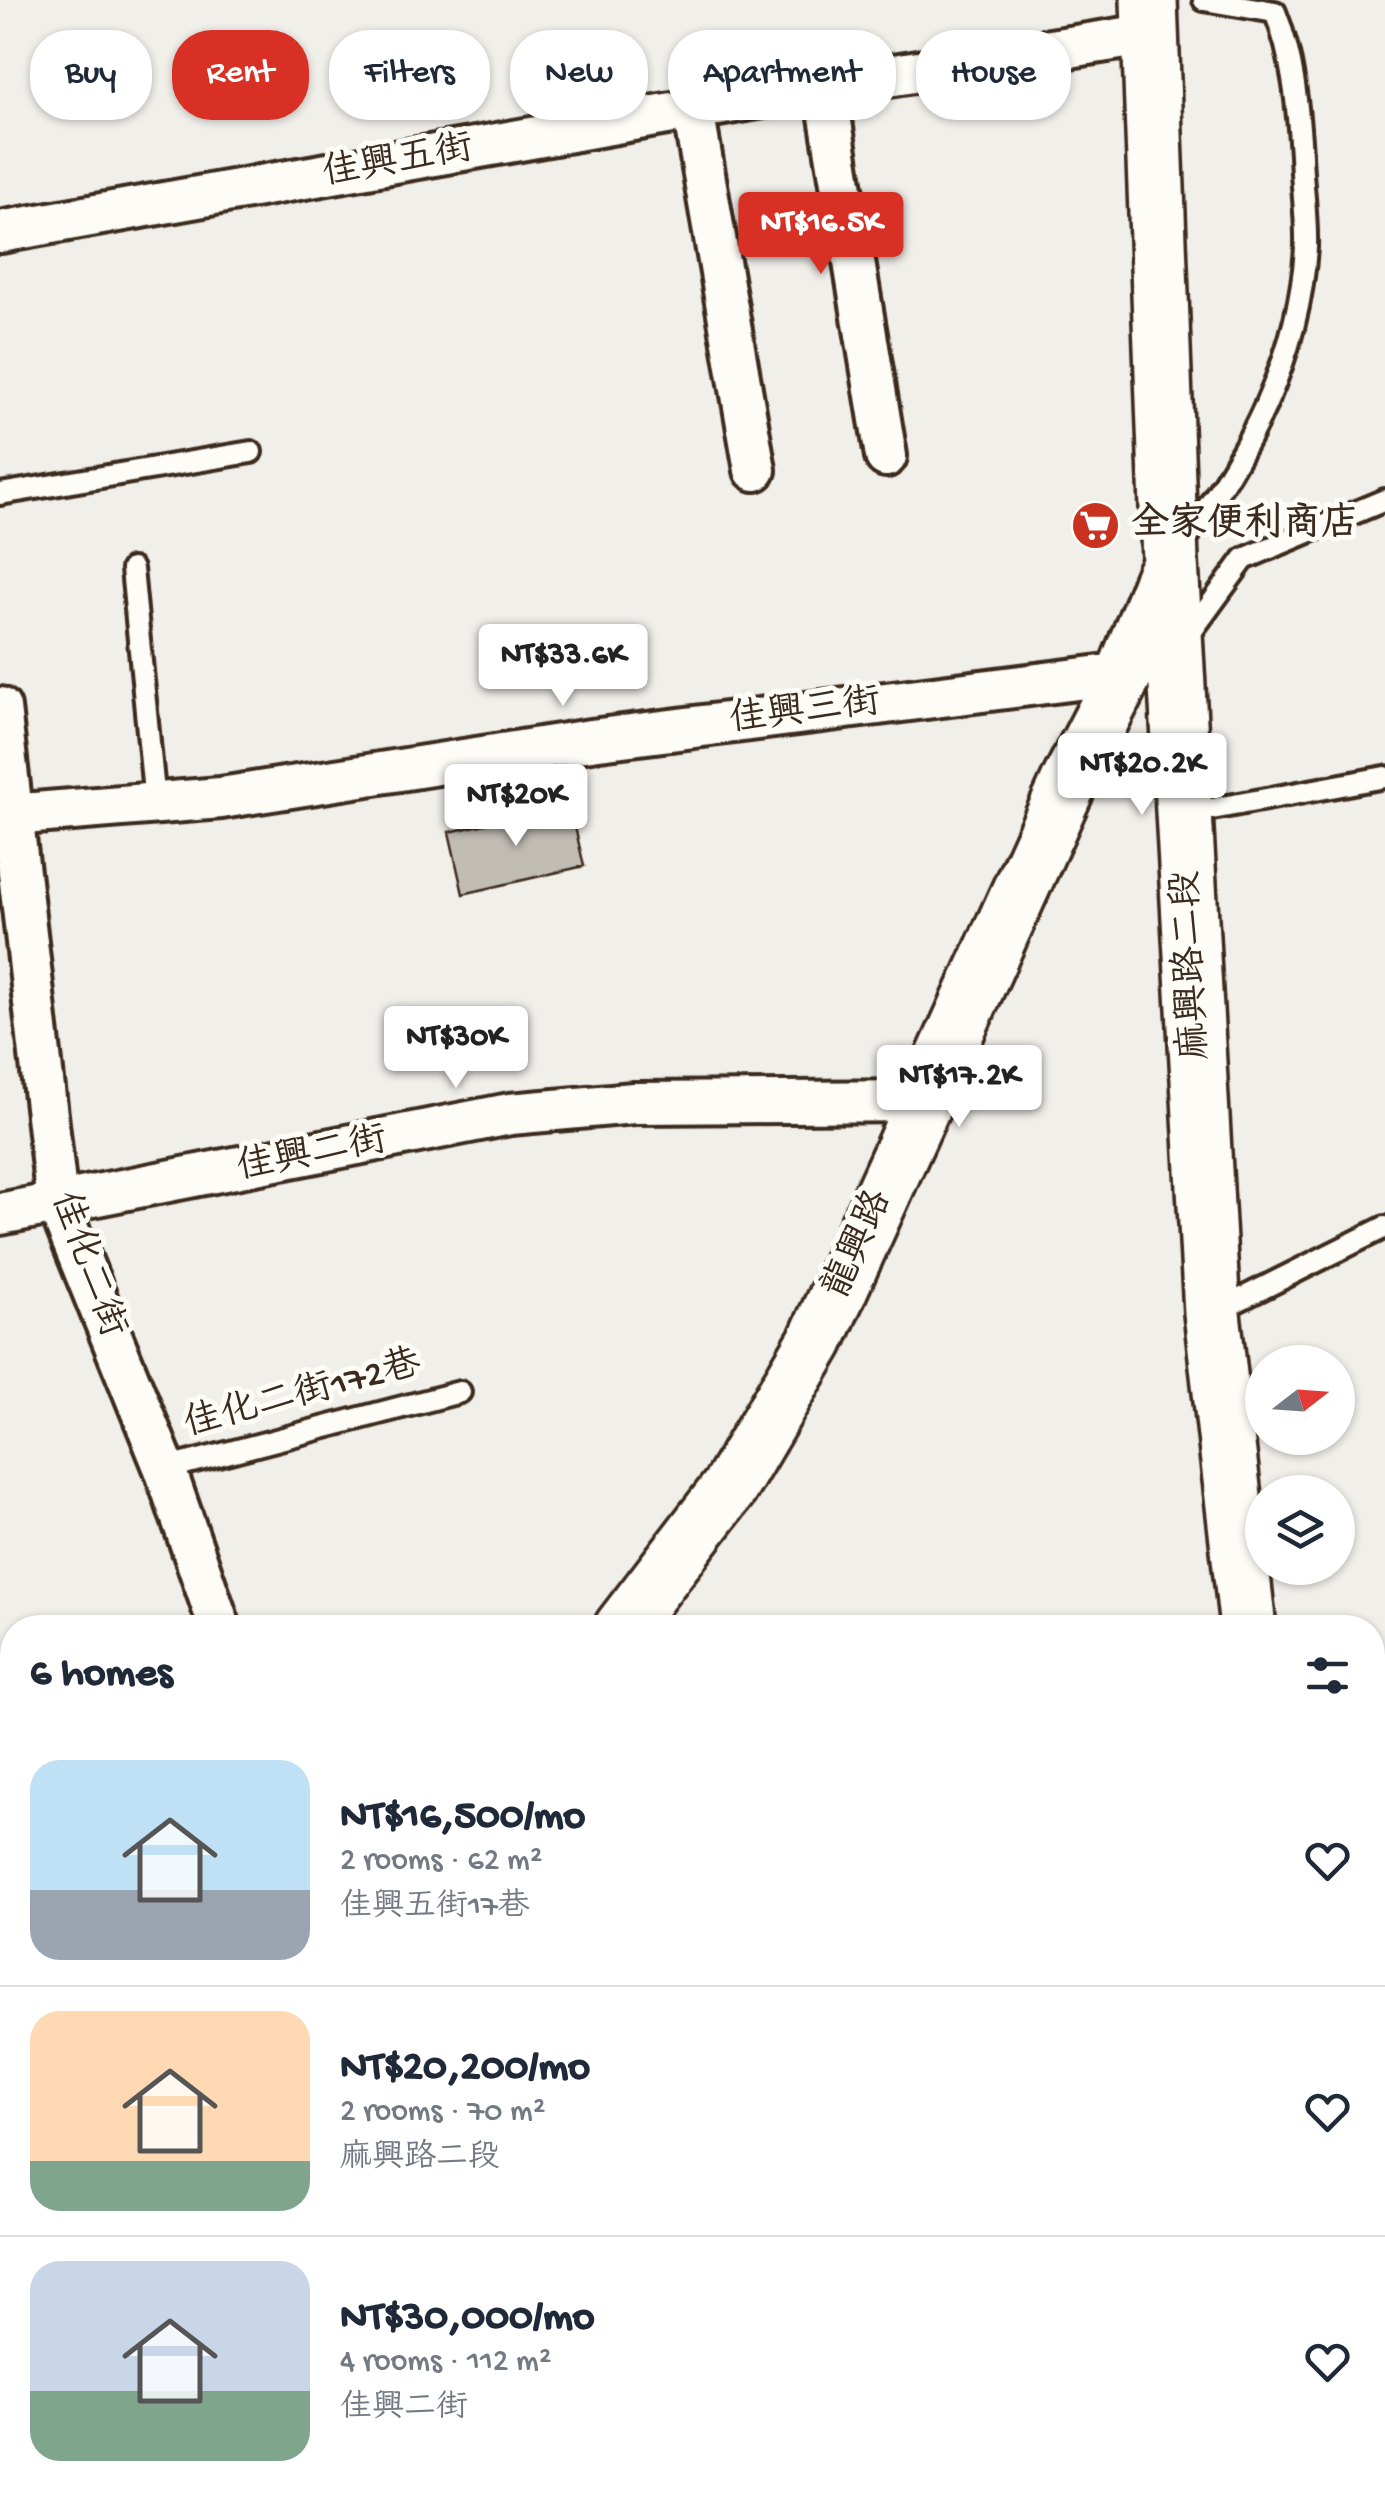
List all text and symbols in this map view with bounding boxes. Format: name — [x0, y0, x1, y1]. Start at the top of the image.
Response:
chip: Buy — [30, 30, 152, 120]
chip: Rent — [172, 30, 309, 120]
chip: Filters — [329, 30, 490, 120]
chip: New — [510, 30, 648, 120]
chip: Apartment — [668, 30, 896, 120]
chip: House — [916, 30, 1071, 120]
street label: 佳興五街 — [319, 127, 477, 198]
pin: NT$16.5K — [718, 192, 924, 277]
text: NT$16.5K — [760, 205, 882, 243]
supermarket icon: 全家便利商店 — [1070, 500, 1122, 552]
place label: 全家便利商店 — [1131, 501, 1359, 548]
pin: NT$33.6K — [460, 624, 666, 709]
text: NT$33.6K — [501, 637, 625, 675]
street label: 佳興三街 — [727, 681, 883, 744]
pin: NT$20.2K — [1039, 733, 1245, 818]
text: NT$20.2K — [1080, 746, 1204, 784]
pin: NT$20K — [435, 764, 597, 849]
text: NT$20K — [466, 777, 566, 815]
street label: 麻興路二段 — [1163, 869, 1220, 1061]
pin: NT$30K — [375, 1006, 537, 1091]
text: NT$30K — [406, 1019, 506, 1057]
pin: NT$17.2K — [856, 1045, 1062, 1130]
text: NT$17.2K — [899, 1058, 1019, 1096]
street label: 佳興二街 — [233, 1119, 391, 1192]
street label: 龍興路 — [814, 1183, 903, 1306]
street label: 佳化二街 — [39, 1186, 134, 1344]
street label: 佳化二街172巷 — [179, 1341, 426, 1449]
north arrow — [1245, 1345, 1355, 1455]
map controls — [1245, 1345, 1355, 1585]
button: layers — [1245, 1475, 1355, 1585]
icon: filters — [1300, 1648, 1355, 1703]
text: 6 homes — [30, 1651, 173, 1700]
text: NT$16,500/mo — [340, 1794, 585, 1843]
icon: home — [110, 1800, 230, 1920]
icon: heart — [1300, 1833, 1355, 1888]
text: 2 rooms · 62 m² — [340, 1843, 542, 1881]
text: 佳興五街17巷 — [340, 1889, 530, 1927]
text: NT$20,200/mo — [340, 2045, 590, 2094]
icon: home — [110, 2051, 230, 2171]
icon: heart — [1300, 2084, 1355, 2139]
text: 2 rooms · 70 m² — [340, 2094, 545, 2132]
text: 麻興路二段 — [340, 2140, 500, 2178]
text: NT$30,000/mo — [340, 2295, 595, 2344]
icon: home — [110, 2301, 230, 2421]
icon: heart — [1300, 2334, 1355, 2389]
text: 4 rooms · 112 m² — [340, 2344, 551, 2382]
text: 佳興二街 — [340, 2390, 468, 2428]

